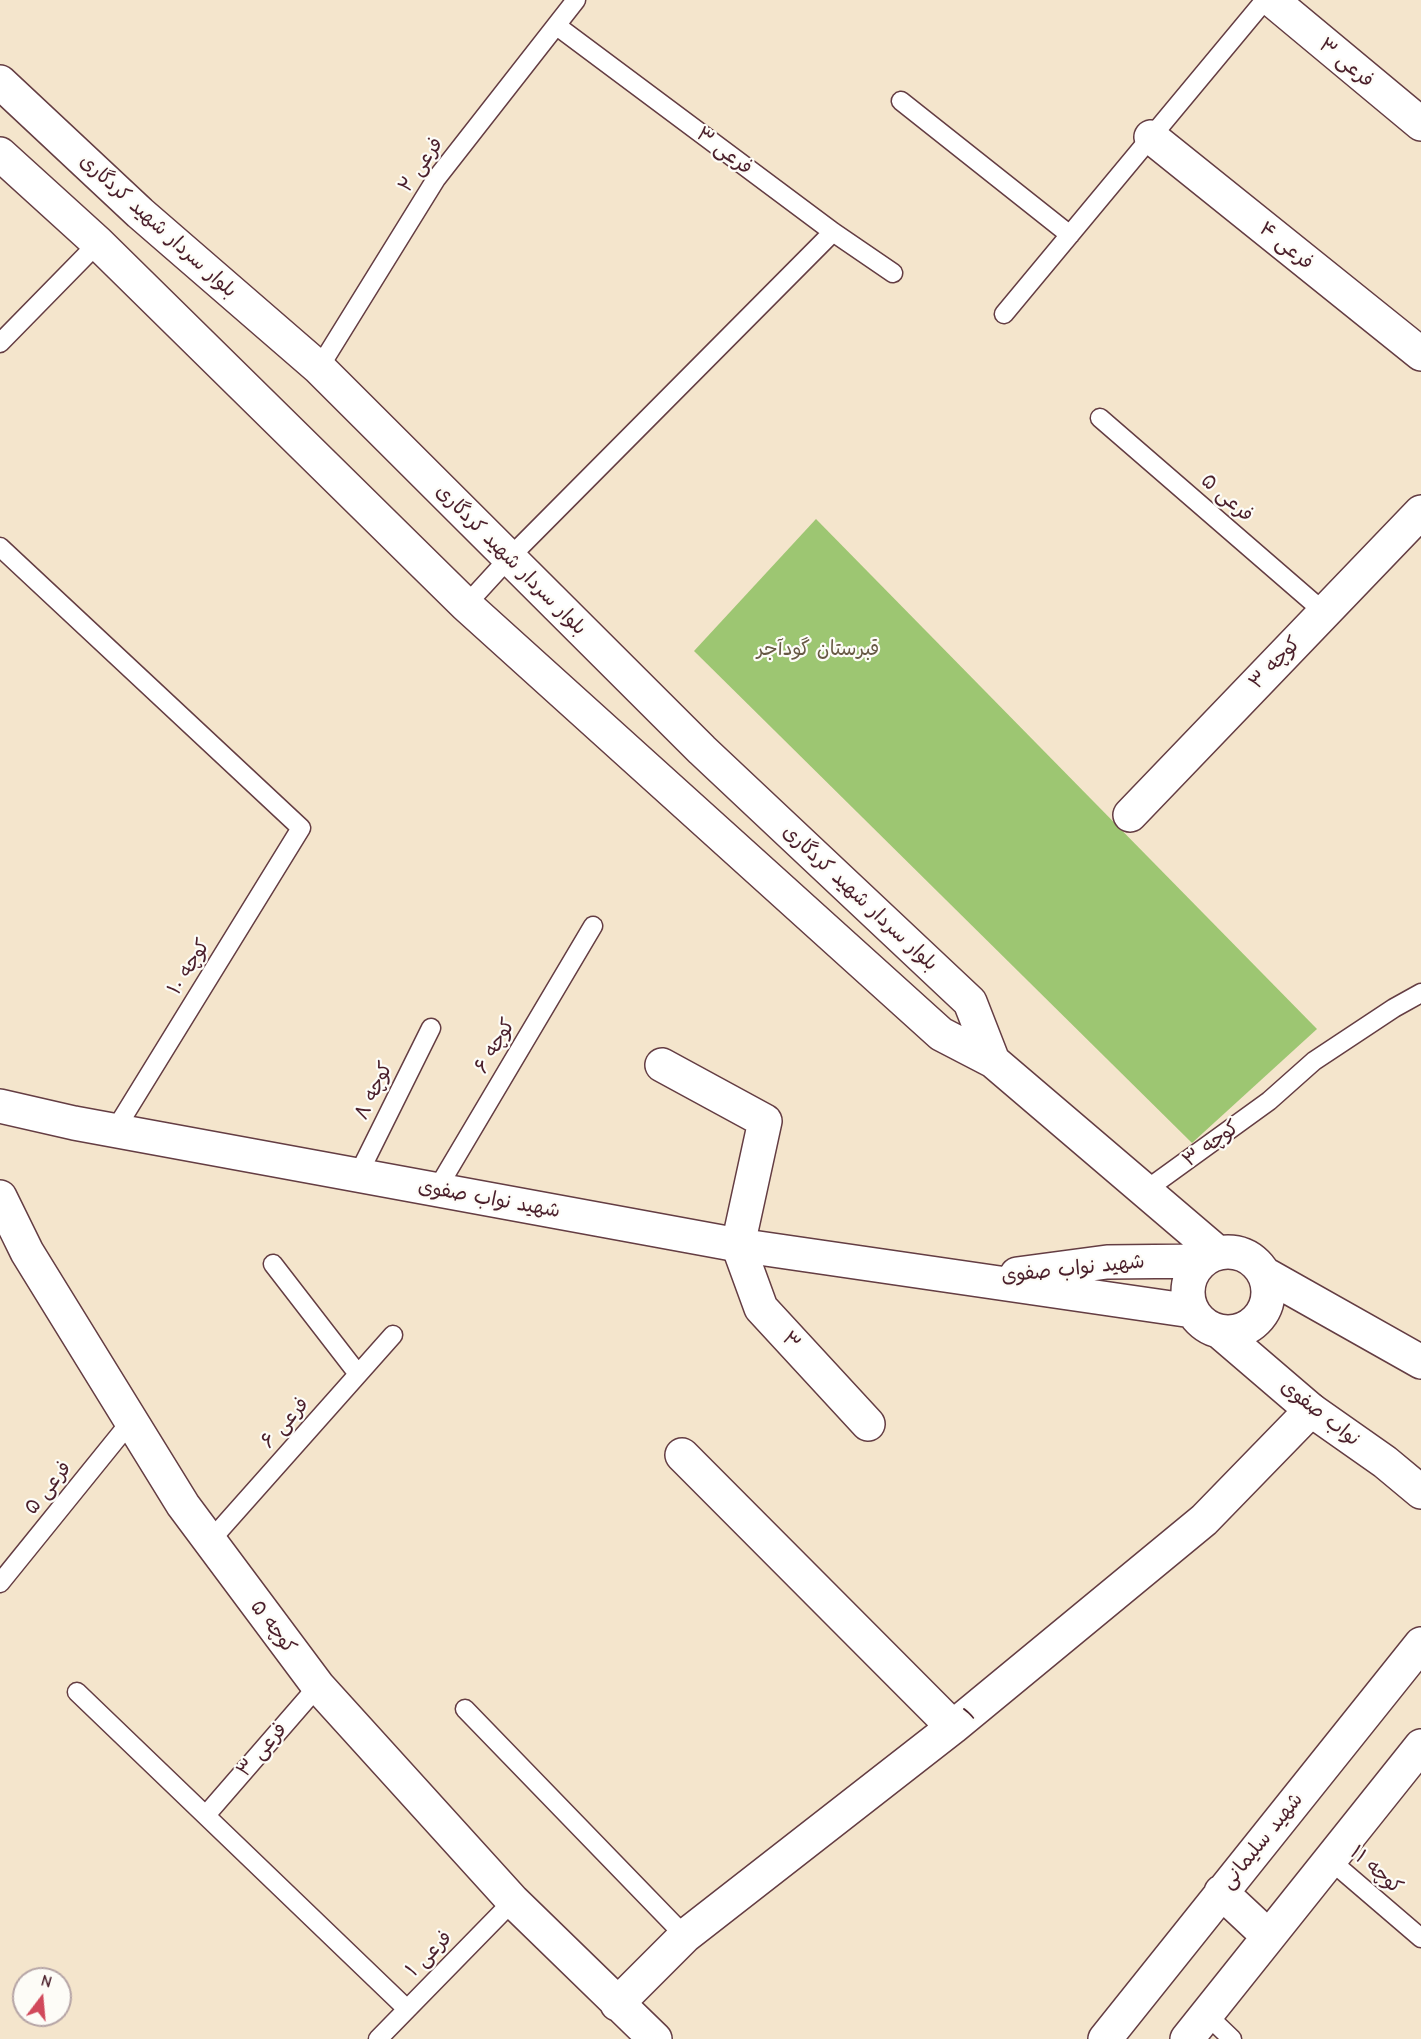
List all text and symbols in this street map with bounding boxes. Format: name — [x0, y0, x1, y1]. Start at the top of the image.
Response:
street label: فرعی ۳ — [1314, 33, 1378, 93]
street label: فرعی ۳ — [691, 122, 757, 180]
street label: فرعی ۲ — [394, 133, 448, 197]
street label: بلوار سردار شهید کردگاری — [74, 149, 242, 303]
street label: فرعی ۴ — [1254, 217, 1318, 275]
street label: فرعی ۵ — [1196, 469, 1258, 527]
street label: بلوار سردار شهید کردگاری — [431, 480, 591, 640]
street label: کوچه ۳ — [1244, 632, 1306, 694]
park label: قبرستان گودآجر — [757, 637, 879, 661]
street label: بلوار سردار شهید کردگاری — [777, 820, 943, 976]
street label: کوچه ۱۰ — [163, 935, 215, 999]
street label: کوچه ۶ — [469, 1014, 521, 1078]
street label: کوچه ۸ — [350, 1058, 398, 1124]
street label: کوچه ۳ — [1178, 1116, 1244, 1172]
street label: شهید نواب صفوی — [416, 1175, 562, 1223]
street label: شهید نواب صفوی — [1000, 1250, 1146, 1288]
street label: ۳ — [777, 1327, 805, 1355]
street label: نواب صفوی — [1276, 1375, 1364, 1451]
street label: فرعی ۶ — [256, 1393, 314, 1453]
street label: فرعی ۵ — [19, 1456, 77, 1520]
street label: کوچه ۵ — [245, 1595, 301, 1659]
street label: ۱ — [960, 1702, 980, 1726]
street label: فرعی ۳ — [232, 1718, 292, 1782]
street label: شهید سلیمانی — [1216, 1788, 1308, 1894]
street label: کوچه ۱۱ — [1345, 1841, 1407, 1899]
street label: فرعی ۱ — [401, 1926, 457, 1982]
north arrow — [12, 1967, 72, 2027]
text: N — [39, 1972, 54, 1992]

